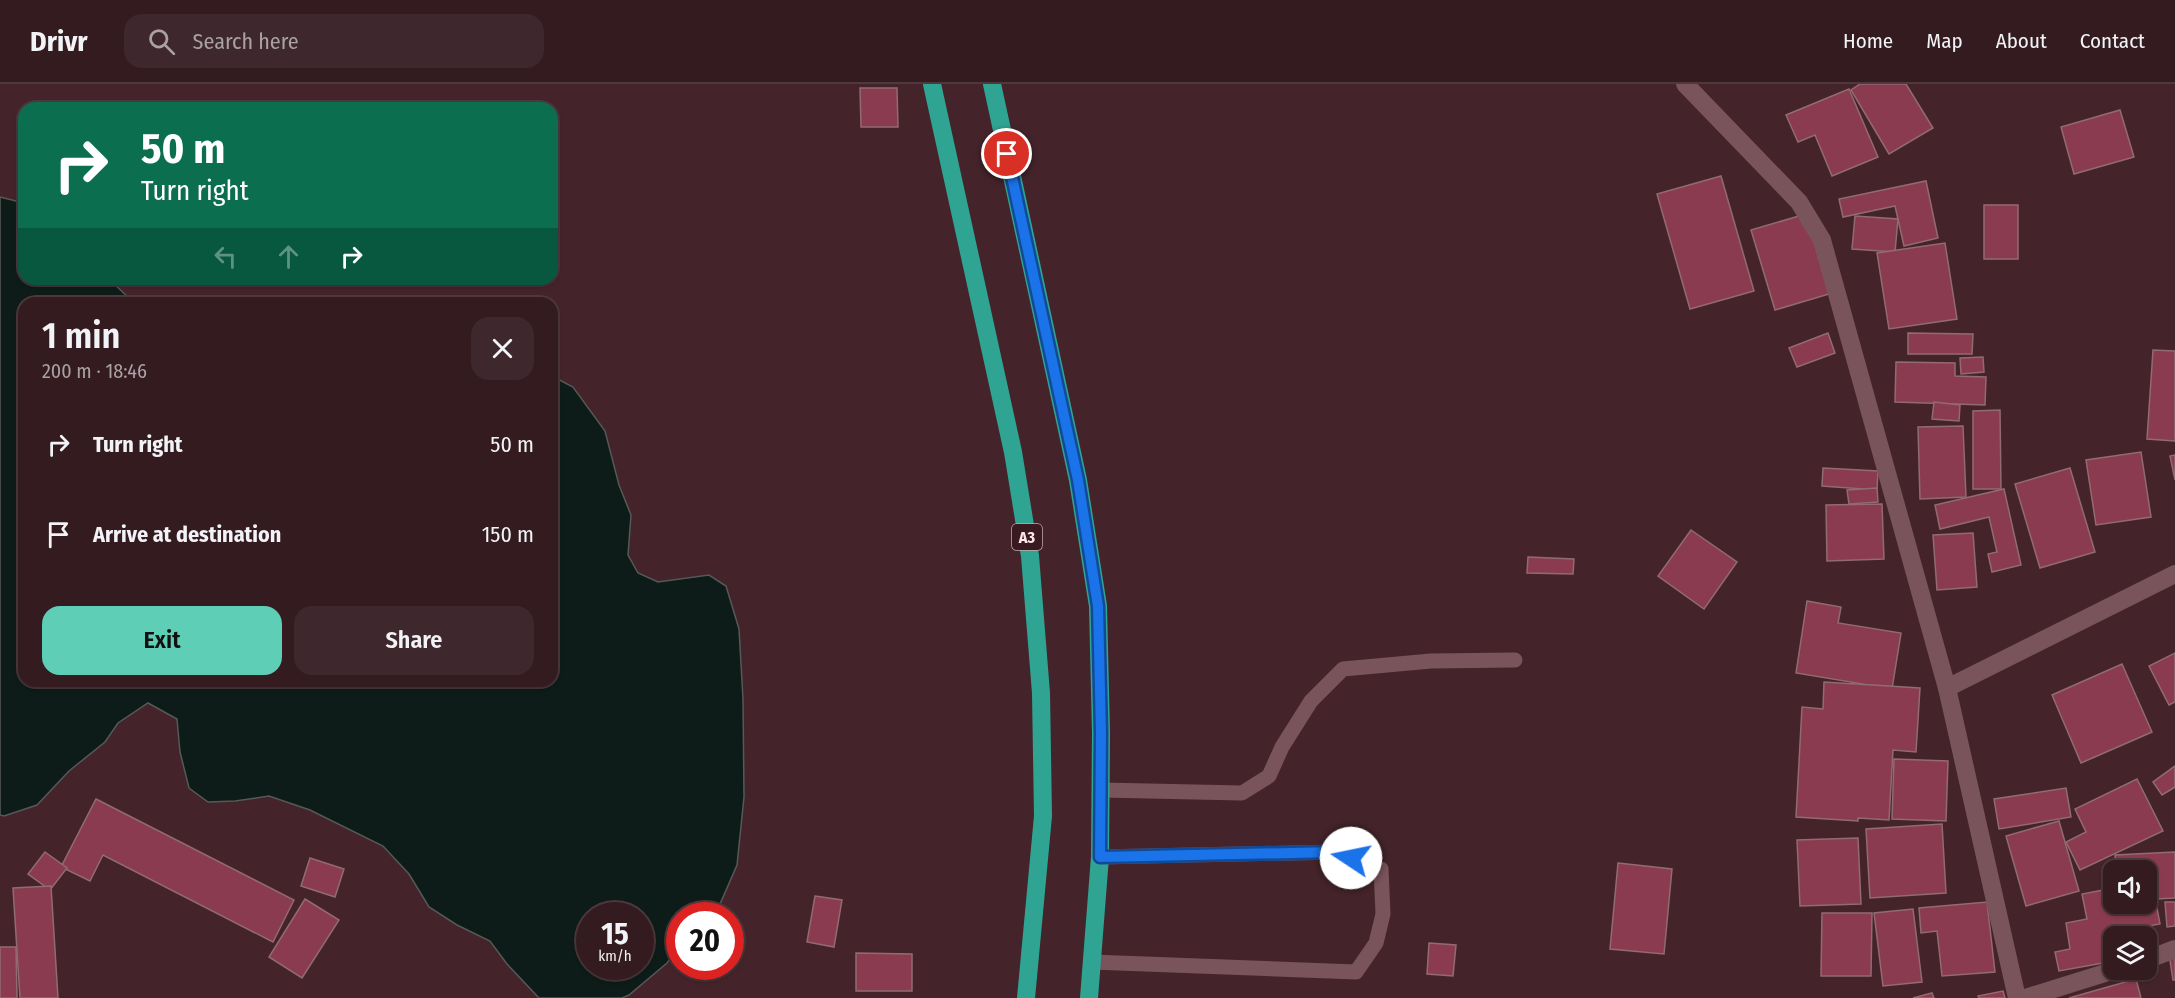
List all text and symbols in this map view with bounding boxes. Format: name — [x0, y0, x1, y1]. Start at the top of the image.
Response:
search box — [124, 14, 544, 68]
text: Drivr — [30, 25, 88, 58]
icon: search — [145, 25, 178, 58]
text: Search here — [193, 28, 299, 55]
text: Home — [1843, 28, 1893, 54]
text: Map — [1926, 28, 1963, 54]
text: About — [1996, 28, 2047, 54]
text: Contact — [2080, 28, 2145, 54]
text: 50 m — [141, 124, 225, 174]
icon: right — [42, 126, 120, 204]
pin — [981, 128, 1032, 179]
icon: arrive — [990, 137, 1023, 170]
text: Turn right — [141, 175, 249, 207]
icon: left — [209, 240, 242, 273]
icon: ahead — [272, 240, 305, 273]
icon: right — [335, 240, 368, 273]
text: 1 min — [42, 314, 120, 358]
button: close — [471, 317, 534, 380]
text: 200 m · 18:46 — [42, 359, 147, 383]
icon: right — [42, 428, 75, 461]
text: Turn right — [93, 431, 182, 458]
text: 50 m — [490, 431, 534, 458]
icon: arrive — [42, 518, 75, 551]
text: Arrive at destination — [93, 521, 281, 548]
text: 150 m — [482, 521, 534, 548]
road number: A3 — [1012, 524, 1042, 550]
button: Exit — [42, 606, 282, 675]
button: Share — [294, 606, 534, 675]
position arrow — [1319, 826, 1383, 890]
map controls — [2103, 860, 2157, 980]
button: sound — [2103, 860, 2157, 914]
speed limit sign: 20 — [666, 902, 744, 980]
text: 15 — [601, 916, 629, 952]
button: layers — [2103, 926, 2157, 980]
text: km/h — [598, 947, 632, 965]

